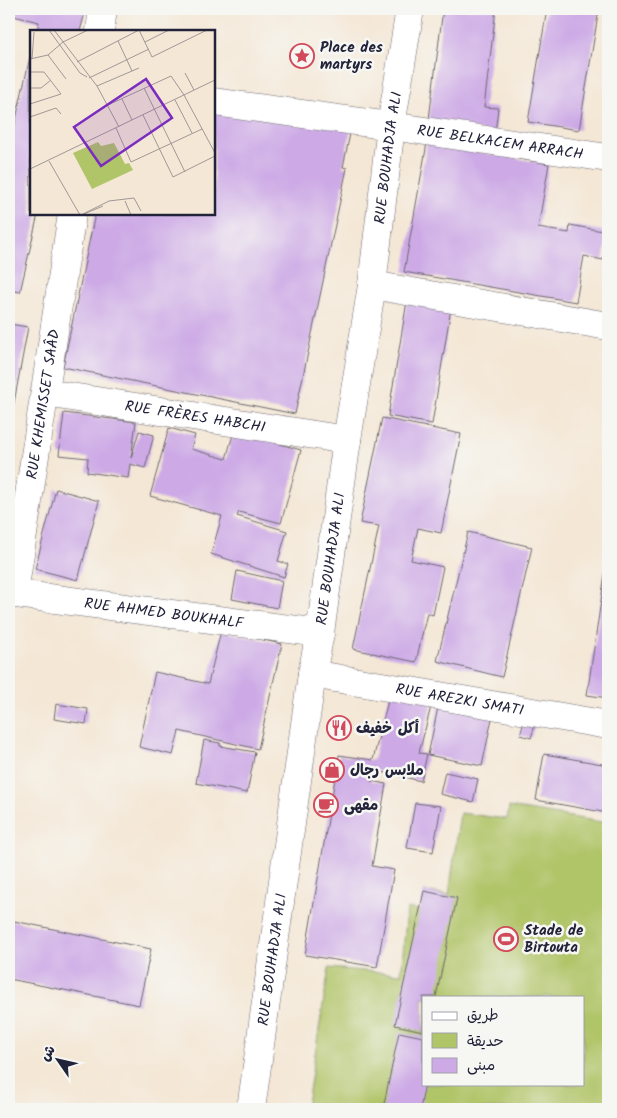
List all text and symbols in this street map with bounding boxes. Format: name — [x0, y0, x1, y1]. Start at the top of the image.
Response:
inset map — [30, 30, 215, 215]
place label: Place des martyrs — [320, 36, 383, 77]
place icon: Place des martyrs — [289, 43, 315, 69]
street label: RUE BOUHADJA ALI — [368, 90, 409, 226]
street label: RUE BELKACEM ARRACH — [415, 119, 585, 167]
street label: RUE KHEMISSET SAÂD — [21, 327, 67, 481]
street label: RUE FRÈRES HABCHI — [123, 395, 267, 440]
street label: RUE BOUHADJA ALI — [310, 491, 353, 627]
street label: RUE AHMED BOUKHALF — [83, 592, 246, 636]
street label: RUE AREZKI SMATI — [394, 678, 526, 723]
restaurant icon: أكل خفيف — [326, 715, 352, 741]
place label: أكل خفيف — [356, 717, 420, 741]
shop icon: ملابس رجال — [319, 757, 345, 783]
place label: ملابس رجال — [350, 759, 424, 783]
cafe icon: مقهى — [313, 792, 339, 818]
place label: مقهى — [344, 794, 378, 818]
street label: RUE BOUHADJA ALI — [252, 892, 294, 1027]
place label: Stade de Birtouta — [524, 919, 584, 960]
sports icon: Stade de Birtouta — [493, 926, 519, 952]
legend — [422, 996, 584, 1086]
text: طريق — [467, 1004, 499, 1028]
text: حديقة — [467, 1030, 504, 1054]
north arrow — [32, 1036, 82, 1086]
text: ش — [35, 1041, 61, 1066]
text: مبنى — [467, 1054, 495, 1078]

